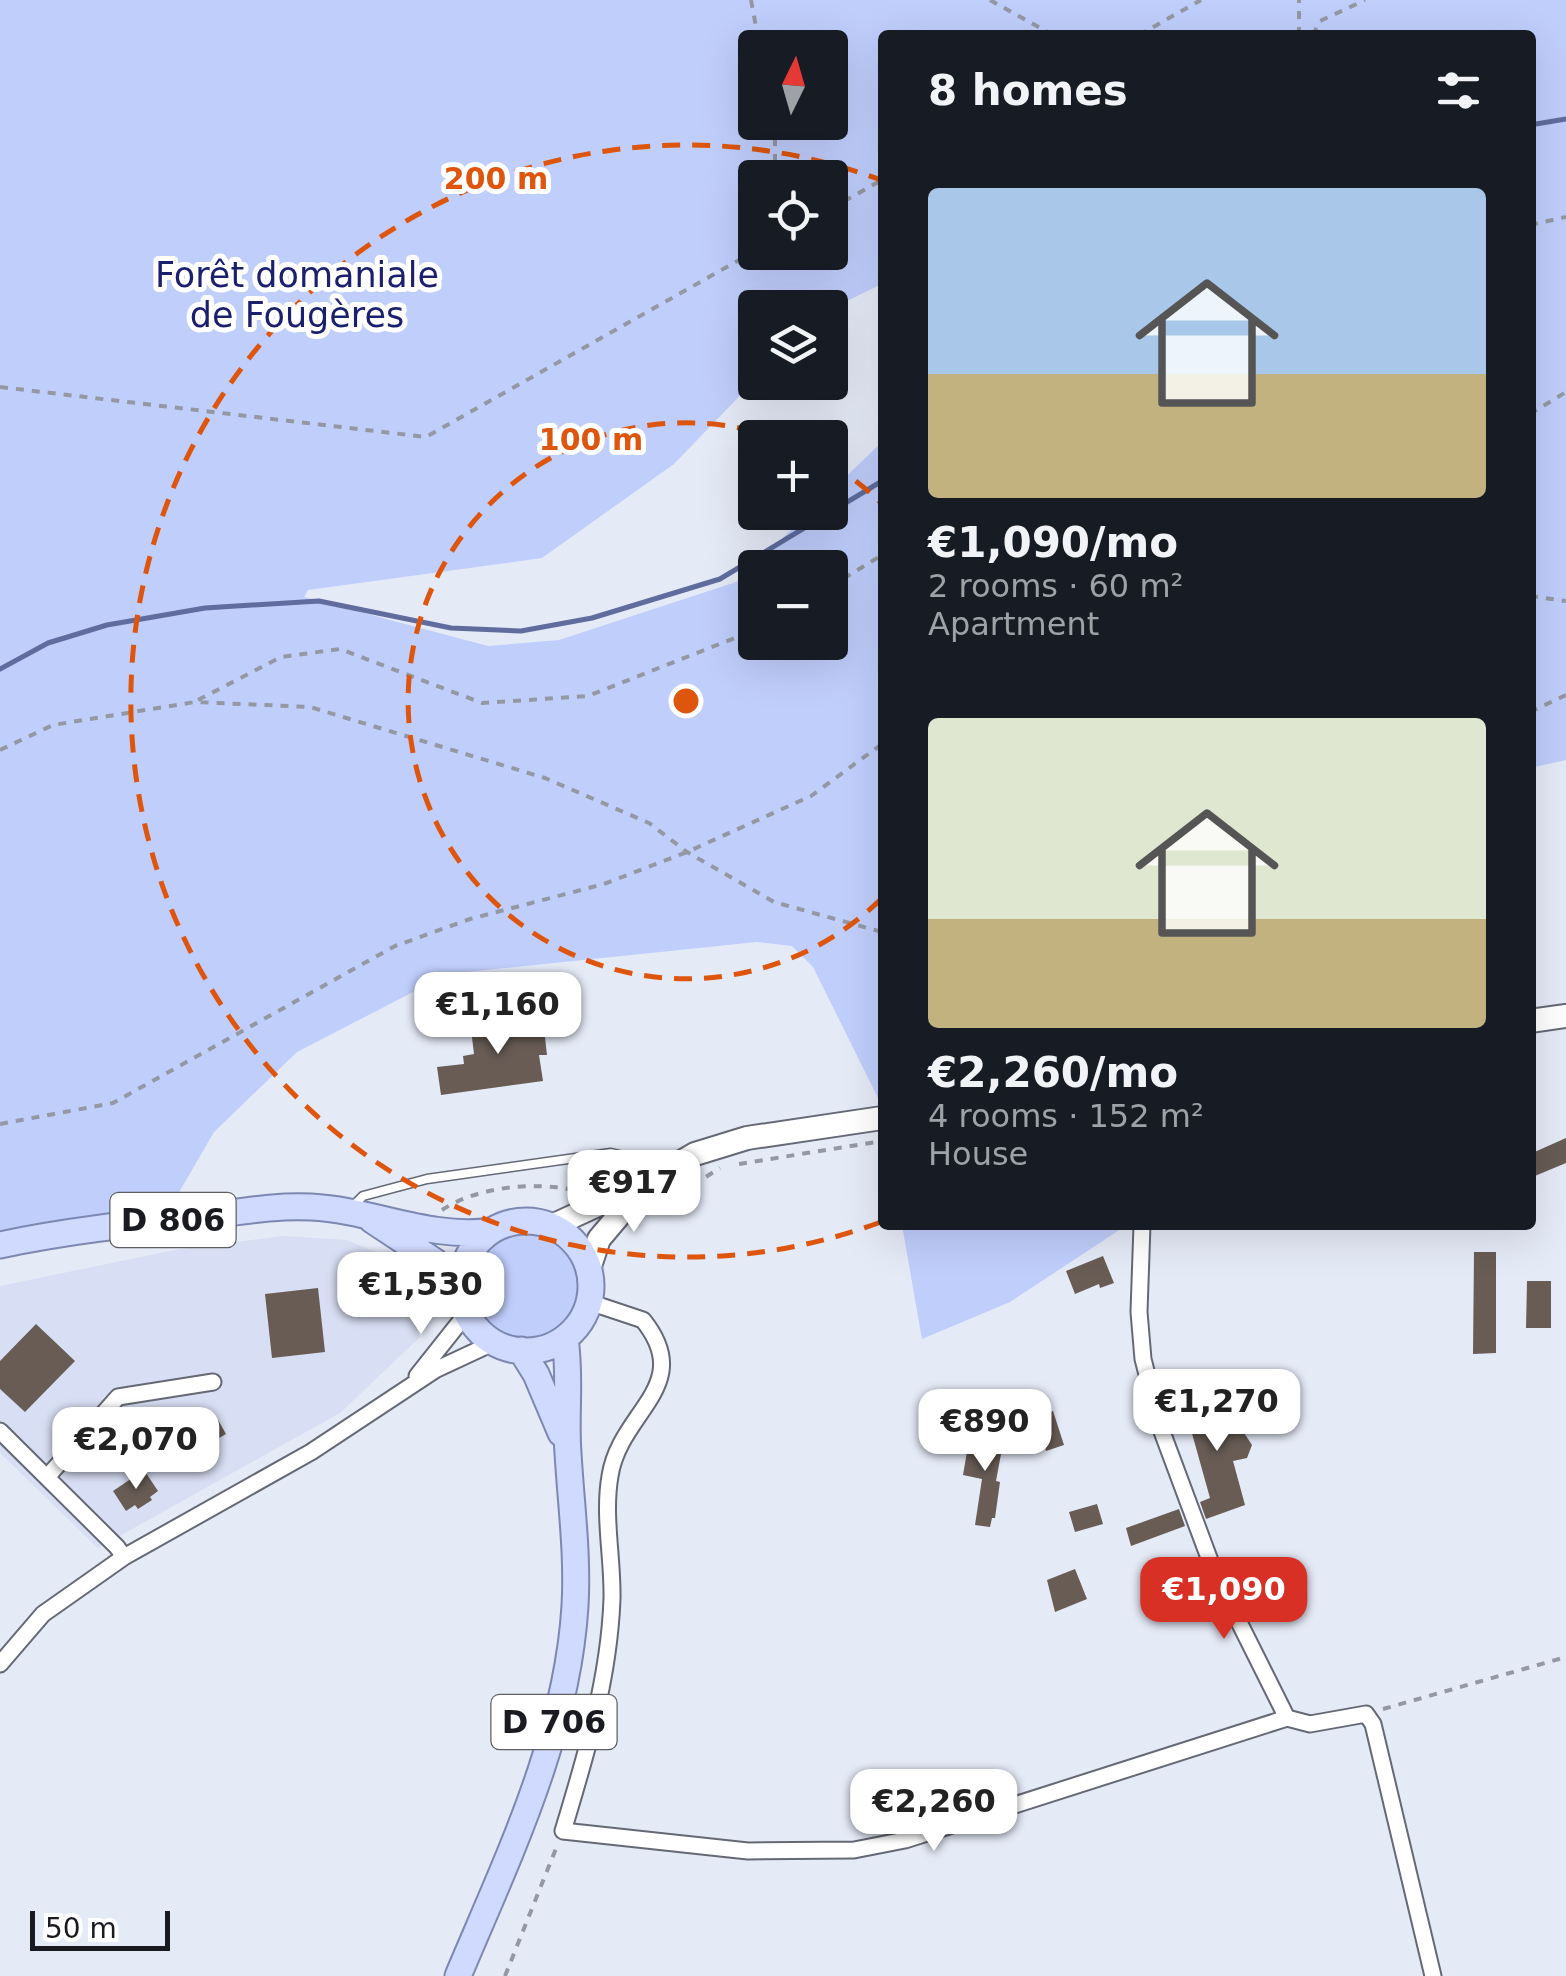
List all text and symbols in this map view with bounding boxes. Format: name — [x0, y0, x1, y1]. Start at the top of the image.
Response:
north arrow — [738, 30, 848, 140]
map controls — [738, 30, 848, 660]
icon: filters — [1431, 63, 1486, 118]
text: 8 homes — [928, 66, 1128, 115]
button: locate — [738, 160, 848, 270]
text: 200 m — [444, 161, 548, 196]
icon: home — [1117, 253, 1297, 433]
park label: Forêt domaniale de Fougères — [155, 255, 439, 335]
button: layers — [738, 290, 848, 400]
button: + — [738, 420, 848, 530]
text: 100 m — [539, 422, 643, 457]
text: €1,090/mo — [928, 518, 1178, 567]
button: − — [738, 550, 848, 660]
text: 2 rooms · 60 m² — [928, 567, 1183, 605]
text: Apartment — [928, 605, 1099, 643]
centre of rings — [668, 683, 704, 719]
icon: home — [1117, 783, 1297, 963]
pin: €1,160 — [417, 972, 579, 1057]
text: €1,160 — [436, 985, 560, 1023]
text: €2,260/mo — [928, 1048, 1178, 1097]
text: 4 rooms · 152 m² — [928, 1097, 1204, 1135]
text: House — [928, 1135, 1028, 1173]
pin: €917 — [575, 1150, 693, 1235]
text: €917 — [589, 1163, 679, 1201]
road number: D 806 — [110, 1193, 236, 1247]
pin: €1,530 — [340, 1252, 502, 1337]
text: €1,530 — [359, 1265, 483, 1303]
pin: €1,270 — [1136, 1369, 1298, 1454]
text: €1,270 — [1155, 1382, 1279, 1420]
pin: €890 — [926, 1389, 1044, 1474]
text: €890 — [940, 1402, 1030, 1440]
pin: €2,070 — [55, 1407, 217, 1492]
text: €2,070 — [74, 1420, 198, 1458]
pin: €1,090 — [1143, 1557, 1305, 1642]
text: €1,090 — [1162, 1570, 1286, 1608]
road number: D 706 — [492, 1695, 616, 1749]
pin: €2,260 — [853, 1769, 1015, 1854]
text: €2,260 — [872, 1782, 996, 1820]
scale bar — [30, 1906, 170, 1950]
text: 50 m — [45, 1912, 117, 1945]

